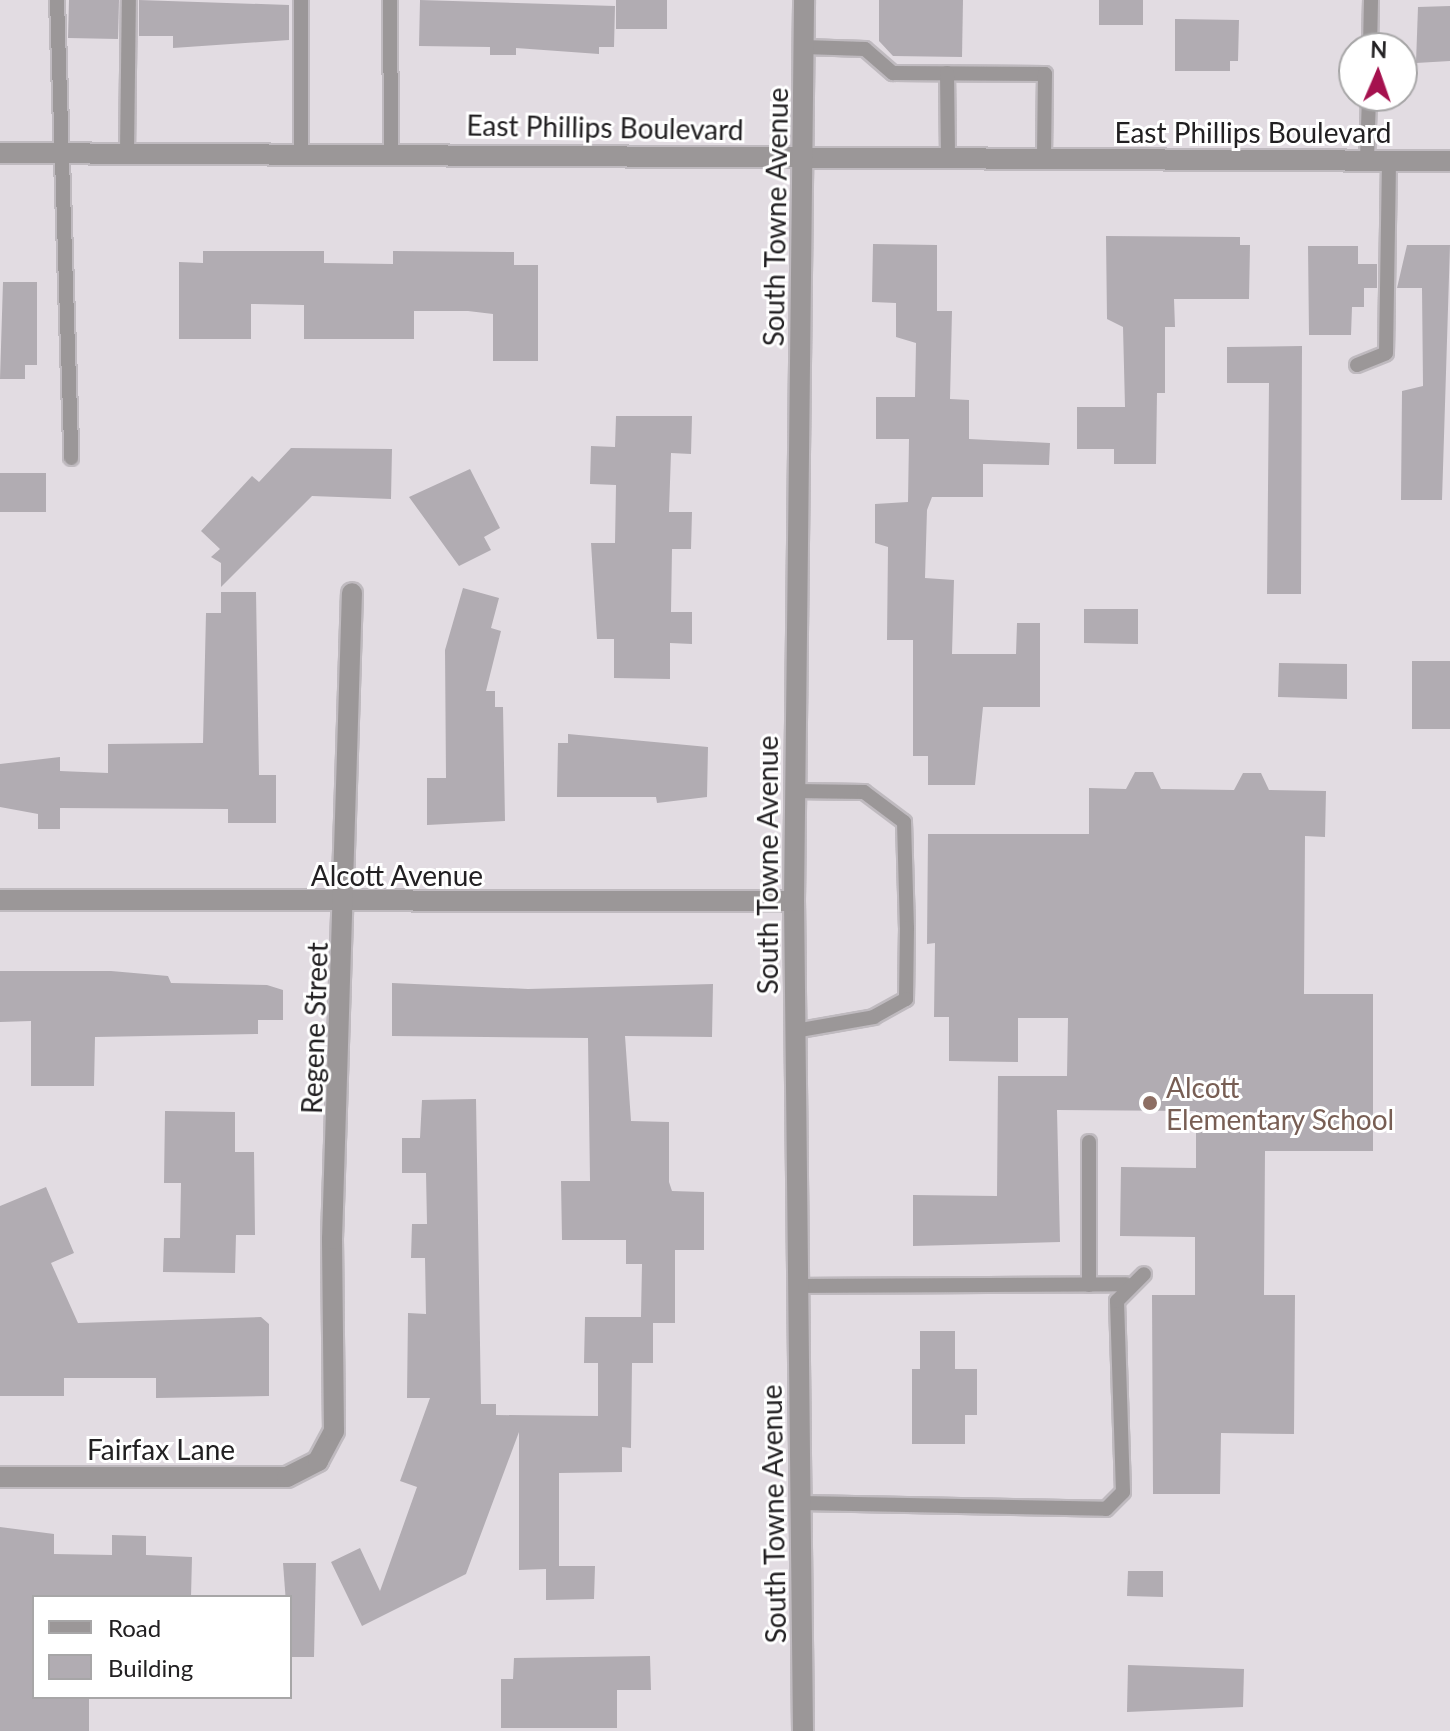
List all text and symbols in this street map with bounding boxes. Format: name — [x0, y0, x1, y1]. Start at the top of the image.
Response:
north arrow — [1338, 32, 1418, 112]
text: N — [1370, 36, 1388, 63]
street label: South Towne Avenue — [756, 86, 794, 348]
street label: East Phillips Boulevard — [466, 108, 744, 146]
street label: East Phillips Boulevard — [1114, 115, 1392, 149]
street label: South Towne Avenue — [750, 735, 784, 995]
street label: Alcott Avenue — [310, 858, 484, 892]
street label: Regene Street — [294, 942, 334, 1114]
place label: Alcott Elementary School — [1166, 1070, 1395, 1136]
marker: Alcott Elementary School — [1141, 1094, 1159, 1112]
street label: South Towne Avenue — [754, 1383, 792, 1645]
street label: Fairfax Lane — [87, 1432, 235, 1466]
legend — [32, 1595, 292, 1699]
text: Road — [108, 1613, 161, 1642]
text: Building — [108, 1653, 193, 1682]

